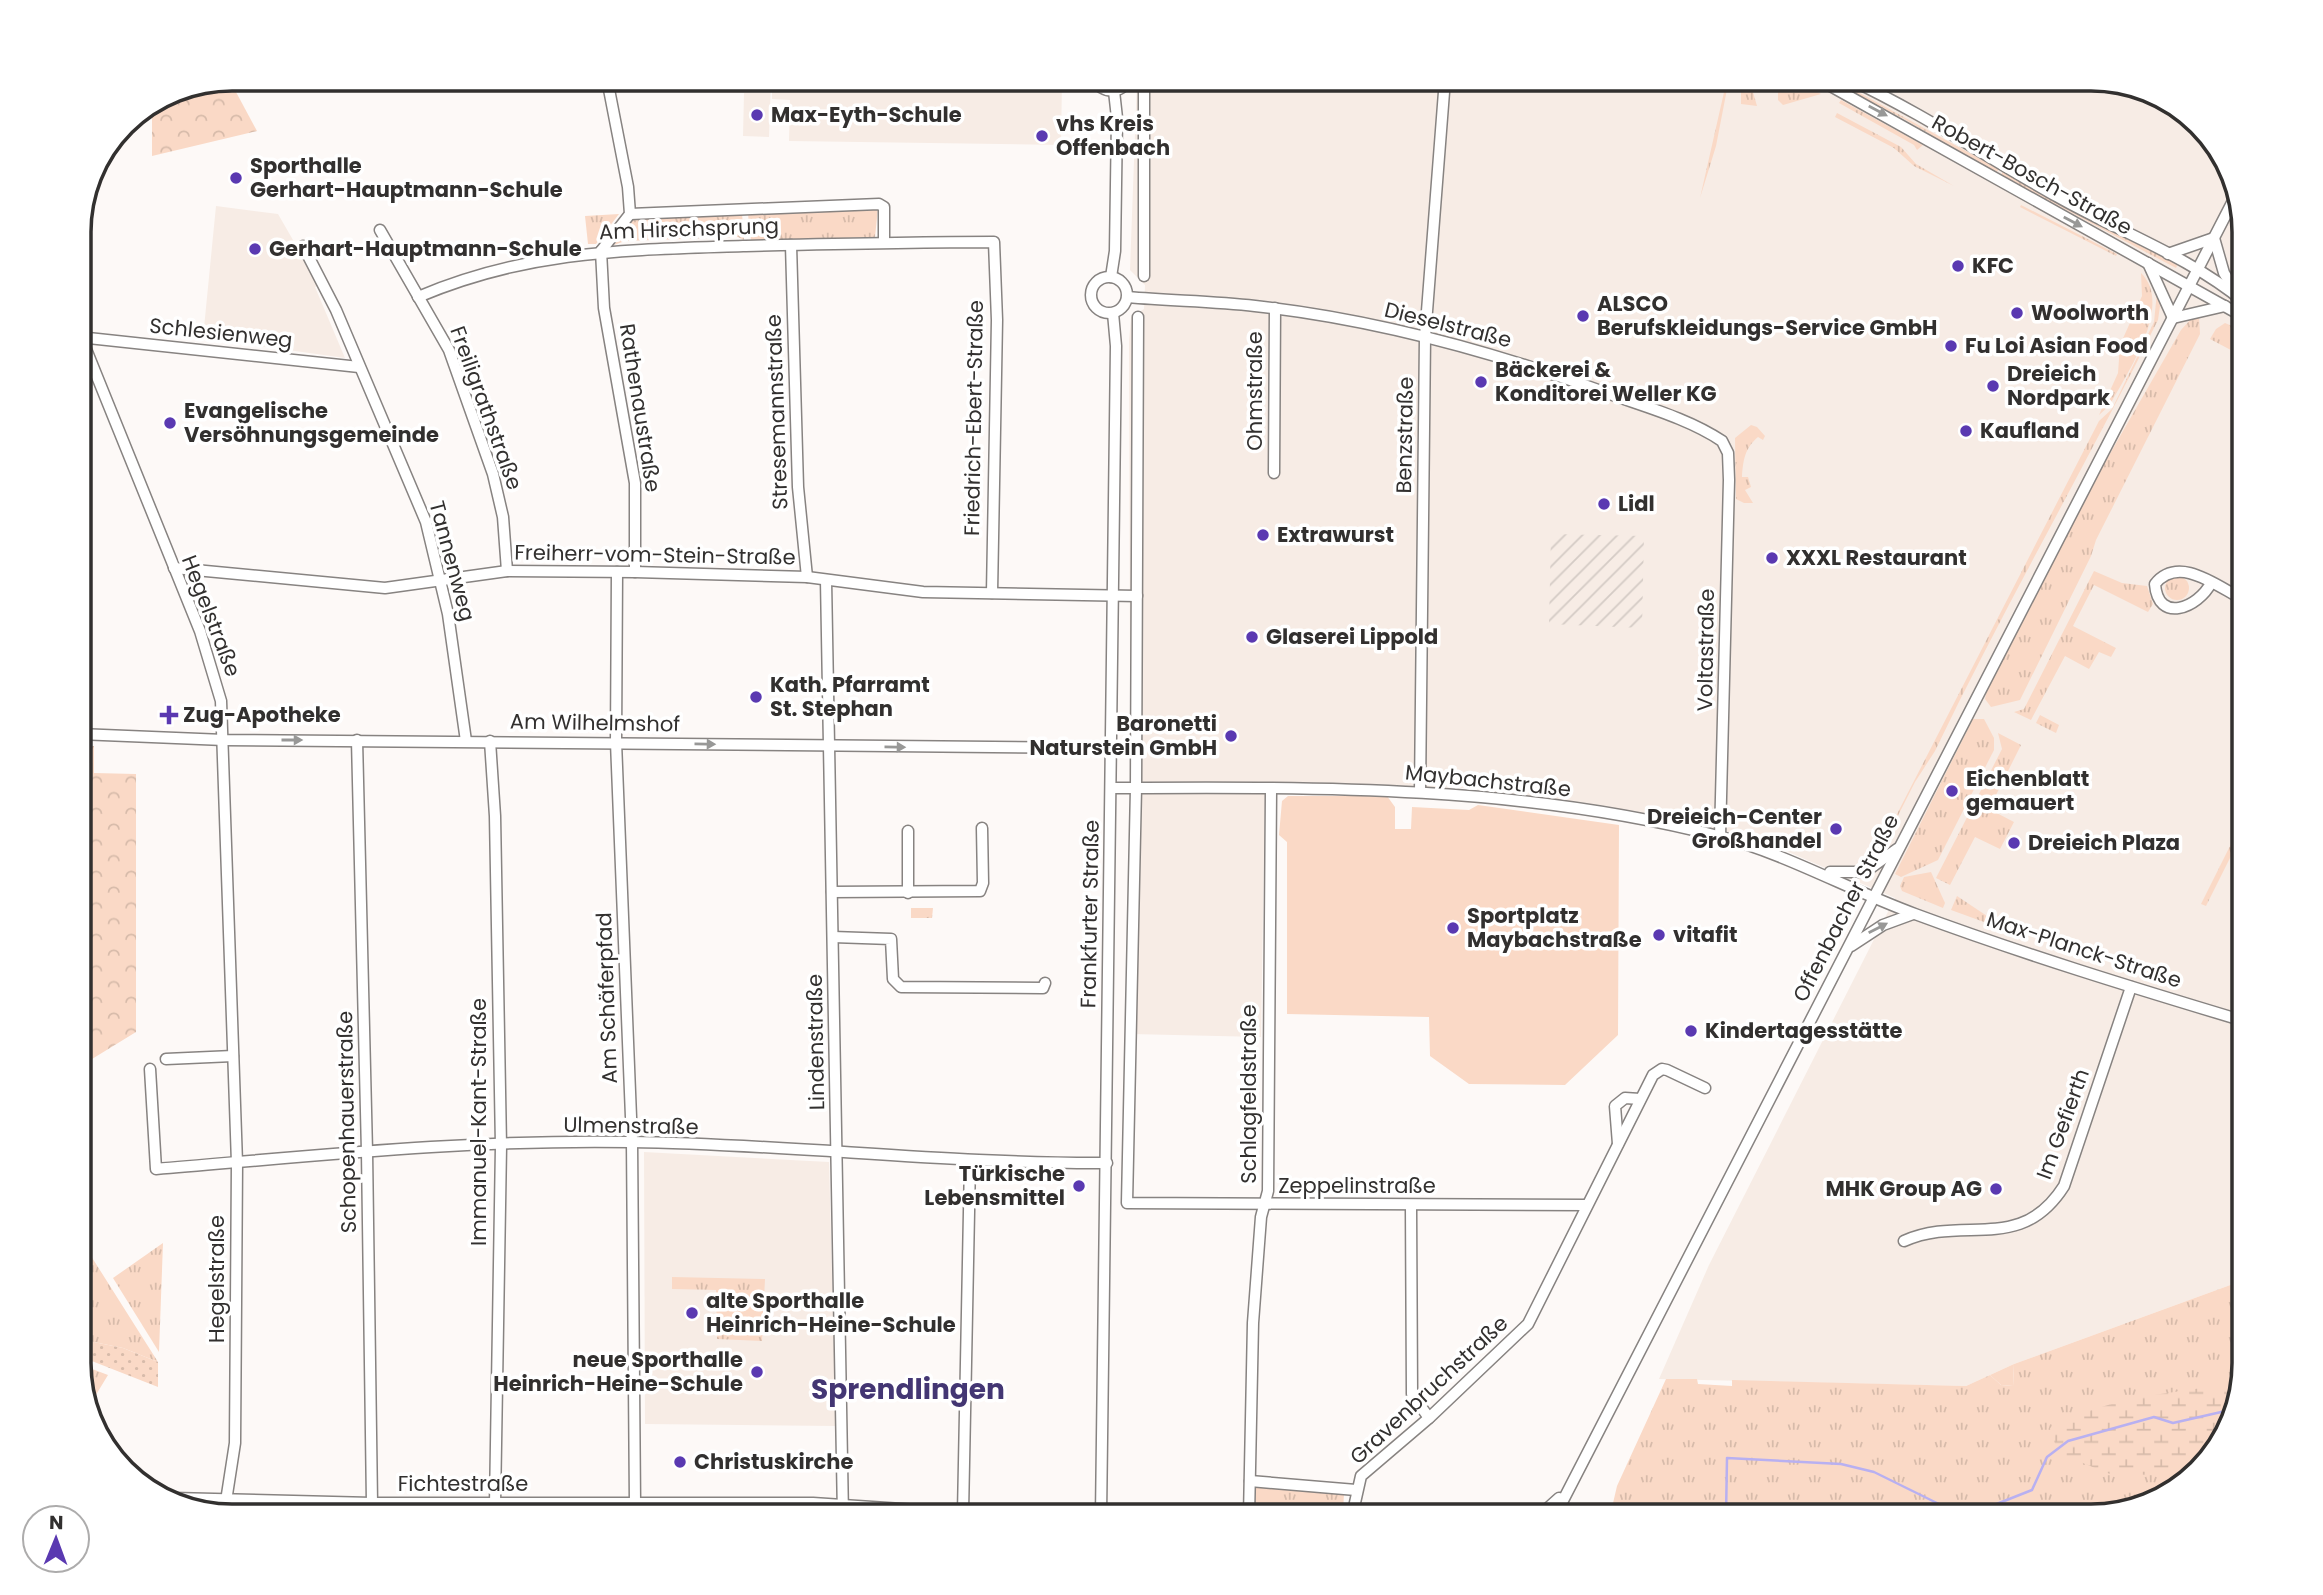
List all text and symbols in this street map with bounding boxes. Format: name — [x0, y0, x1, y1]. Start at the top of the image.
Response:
place label: Max-Eyth-Schule — [771, 100, 962, 129]
one-way arrow — [1868, 106, 1888, 117]
marker: Max-Eyth-Schule — [749, 107, 765, 123]
street label: Robert-Bosch-Straße — [1927, 107, 2138, 242]
place label: vhs Kreis Offenbach — [1056, 109, 1170, 162]
marker: vhs Kreis Offenbach — [1034, 128, 1050, 144]
place label: Sporthalle Gerhart-Hauptmann-Schule — [250, 151, 563, 204]
marker: Sporthalle Gerhart-Hauptmann-Schule — [228, 170, 244, 186]
street label: Am Hirschsprung — [598, 211, 780, 246]
one-way arrow — [2063, 216, 2083, 228]
place label: Gerhart-Hauptmann-Schule — [269, 234, 582, 263]
marker: Gerhart-Hauptmann-Schule — [247, 241, 263, 257]
place label: KFC — [1972, 251, 2014, 280]
marker: KFC — [1950, 258, 1966, 274]
place label: ALSCO Berufskleidungs-Service GmbH — [1597, 289, 1937, 342]
street label: Dieselstraße — [1381, 295, 1515, 354]
place label: Woolworth — [2031, 298, 2149, 327]
street label: Friedrich-Ebert-Straße — [957, 300, 990, 536]
marker: Woolworth — [2009, 305, 2025, 321]
marker: ALSCO Berufskleidungs-Service GmbH — [1575, 308, 1591, 324]
street label: Schlesienweg — [148, 311, 294, 354]
street label: Stresemannstraße — [759, 314, 794, 510]
street label: Freiligrathstraße — [443, 322, 530, 494]
street label: Rathenaustraße — [613, 322, 668, 494]
street label: Ohmstraße — [1240, 331, 1269, 451]
place label: Fu Loi Asian Food — [1965, 331, 2148, 360]
marker: Fu Loi Asian Food — [1943, 338, 1959, 354]
place label: Bäckerei & Konditorei Weller KG — [1495, 355, 1717, 408]
place label: Dreieich Nordpark — [2007, 359, 2110, 412]
marker: Bäckerei & Konditorei Weller KG — [1473, 374, 1489, 390]
street label: Benzstraße — [1389, 376, 1420, 494]
marker: Dreieich Nordpark — [1985, 378, 2001, 394]
place label: Evangelische Versöhnungsgemeinde — [184, 396, 439, 449]
marker: Evangelische Versöhnungsgemeinde — [162, 415, 178, 431]
place label: Kaufland — [1980, 416, 2079, 445]
marker: Kaufland — [1958, 423, 1974, 439]
place label: Lidl — [1618, 489, 1655, 518]
marker: Lidl — [1596, 496, 1612, 512]
street label: Tannenweg — [423, 498, 482, 624]
place label: Extrawurst — [1277, 520, 1394, 549]
marker: Extrawurst — [1255, 527, 1271, 543]
street label: Freiherr-vom-Stein-Straße — [514, 538, 796, 571]
place label: XXXL Restaurant — [1786, 543, 1967, 572]
marker: XXXL Restaurant — [1764, 550, 1780, 566]
street label: Hegelstraße — [175, 551, 248, 681]
street label: Voltastraße — [1690, 588, 1721, 712]
place label: Glaserei Lippold — [1266, 622, 1438, 651]
marker: Glaserei Lippold — [1244, 629, 1260, 645]
place label: Kath. Pfarramt St. Stephan — [770, 670, 930, 723]
marker: Kath. Pfarramt St. Stephan — [748, 689, 764, 705]
place label: Zug-Apotheke — [183, 700, 341, 729]
marker: Zug-Apotheke — [161, 707, 177, 723]
street label: Am Wilhelmshof — [510, 707, 680, 738]
place label: Baronetti Naturstein GmbH — [1029, 709, 1217, 762]
marker: Baronetti Naturstein GmbH — [1223, 728, 1239, 744]
one-way arrow — [281, 734, 303, 746]
one-way arrow — [694, 738, 716, 749]
one-way arrow — [884, 741, 906, 753]
street label: Maybachstraße — [1404, 757, 1572, 804]
place label: Eichenblatt gemauert — [1966, 764, 2089, 817]
marker: Eichenblatt gemauert — [1944, 783, 1960, 799]
place label: Dreieich-Center Großhandel — [1647, 802, 1822, 855]
street label: Offenbacher Straße — [1786, 809, 1905, 1007]
street label: Frankfurter Straße — [1073, 820, 1106, 1008]
marker: Dreieich-Center Großhandel — [1828, 821, 1844, 837]
place label: Dreieich Plaza — [2028, 828, 2180, 857]
marker: Dreieich Plaza — [2006, 835, 2022, 851]
place label: Sportplatz Maybachstraße — [1467, 901, 1642, 954]
street label: Max-Planck-Straße — [1983, 904, 2185, 995]
street label: Am Schäferpfad — [589, 912, 624, 1084]
marker: Sportplatz Maybachstraße — [1445, 920, 1461, 936]
place label: vitafit — [1673, 920, 1737, 949]
one-way arrow — [1869, 922, 1889, 934]
marker: vitafit — [1651, 927, 1667, 943]
street label: Lindenstraße — [800, 974, 831, 1110]
street label: Immanuel-Kant-Straße — [464, 998, 493, 1246]
street label: Schlagfeldstraße — [1234, 1004, 1263, 1184]
street label: Schopenhauerstraße — [330, 1011, 363, 1233]
place label: Kindertagesstätte — [1705, 1016, 1902, 1045]
marker: Kindertagesstätte — [1683, 1023, 1699, 1039]
street label: Im Gefierth — [2029, 1064, 2096, 1183]
street label: Ulmenstraße — [563, 1110, 699, 1141]
place label: Türkische Lebensmittel — [924, 1159, 1065, 1212]
street label: Zeppelinstraße — [1278, 1171, 1436, 1200]
place label: MHK Group AG — [1826, 1174, 1982, 1203]
marker: Türkische Lebensmittel — [1071, 1178, 1087, 1194]
marker: MHK Group AG — [1988, 1181, 2004, 1197]
street label: Hegelstraße — [202, 1215, 231, 1343]
place label: alte Sporthalle Heinrich-Heine-Schule — [706, 1286, 956, 1339]
marker: alte Sporthalle Heinrich-Heine-Schule — [684, 1305, 700, 1321]
street label: Gravenbruchstraße — [1343, 1309, 1514, 1471]
place label: neue Sporthalle Heinrich-Heine-Schule — [493, 1345, 743, 1398]
marker: neue Sporthalle Heinrich-Heine-Schule — [749, 1364, 765, 1380]
district label: Sprendlingen — [811, 1370, 1005, 1409]
place label: Christuskirche — [694, 1447, 853, 1476]
marker: Christuskirche — [672, 1454, 688, 1470]
street label: Fichtestraße — [398, 1469, 528, 1498]
north arrow — [21, 1504, 91, 1574]
text: N — [49, 1509, 64, 1536]

